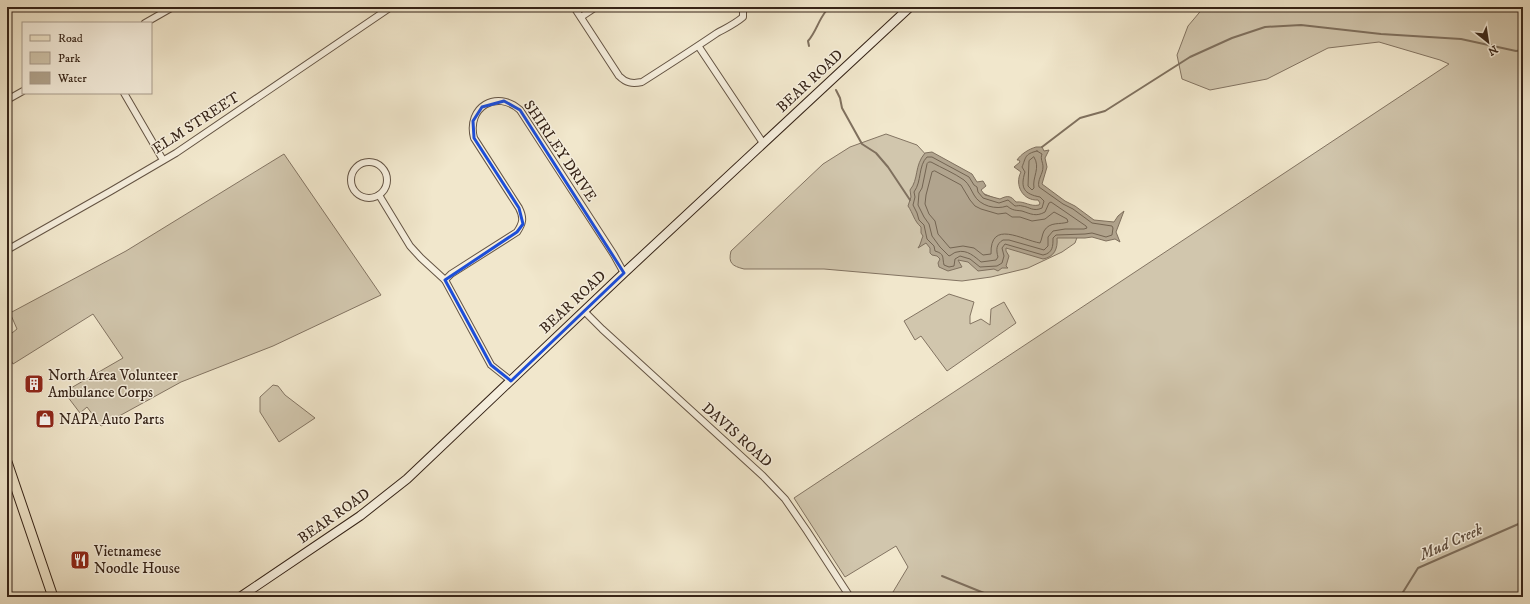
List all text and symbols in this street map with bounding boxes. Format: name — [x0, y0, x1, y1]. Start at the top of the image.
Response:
legend — [22, 22, 152, 94]
north arrow — [1468, 22, 1508, 62]
text: Road — [58, 31, 83, 46]
text: N — [1485, 41, 1500, 58]
street label: BEAR ROAD — [773, 45, 847, 117]
text: Park — [58, 51, 80, 66]
text: Water — [57, 71, 87, 86]
street label: ELM STREET — [149, 87, 244, 158]
street label: SHIRLEY DRIVE — [519, 97, 601, 206]
street label: BEAR ROAD — [536, 266, 610, 338]
place label: North Area Volunteer Ambulance Corps — [48, 366, 178, 402]
building icon: North Area Volunteer Ambulance Corps — [23, 373, 45, 395]
street label: DAVIS ROAD — [698, 399, 776, 471]
shop icon: NAPA Auto Parts — [34, 408, 56, 430]
place label: NAPA Auto Parts — [59, 410, 164, 429]
street label: BEAR ROAD — [294, 484, 374, 548]
water label: Mud Creek — [1416, 519, 1486, 565]
place label: Vietnamese Noodle House — [93, 542, 180, 578]
restaurant icon: Vietnamese Noodle House — [69, 549, 91, 571]

